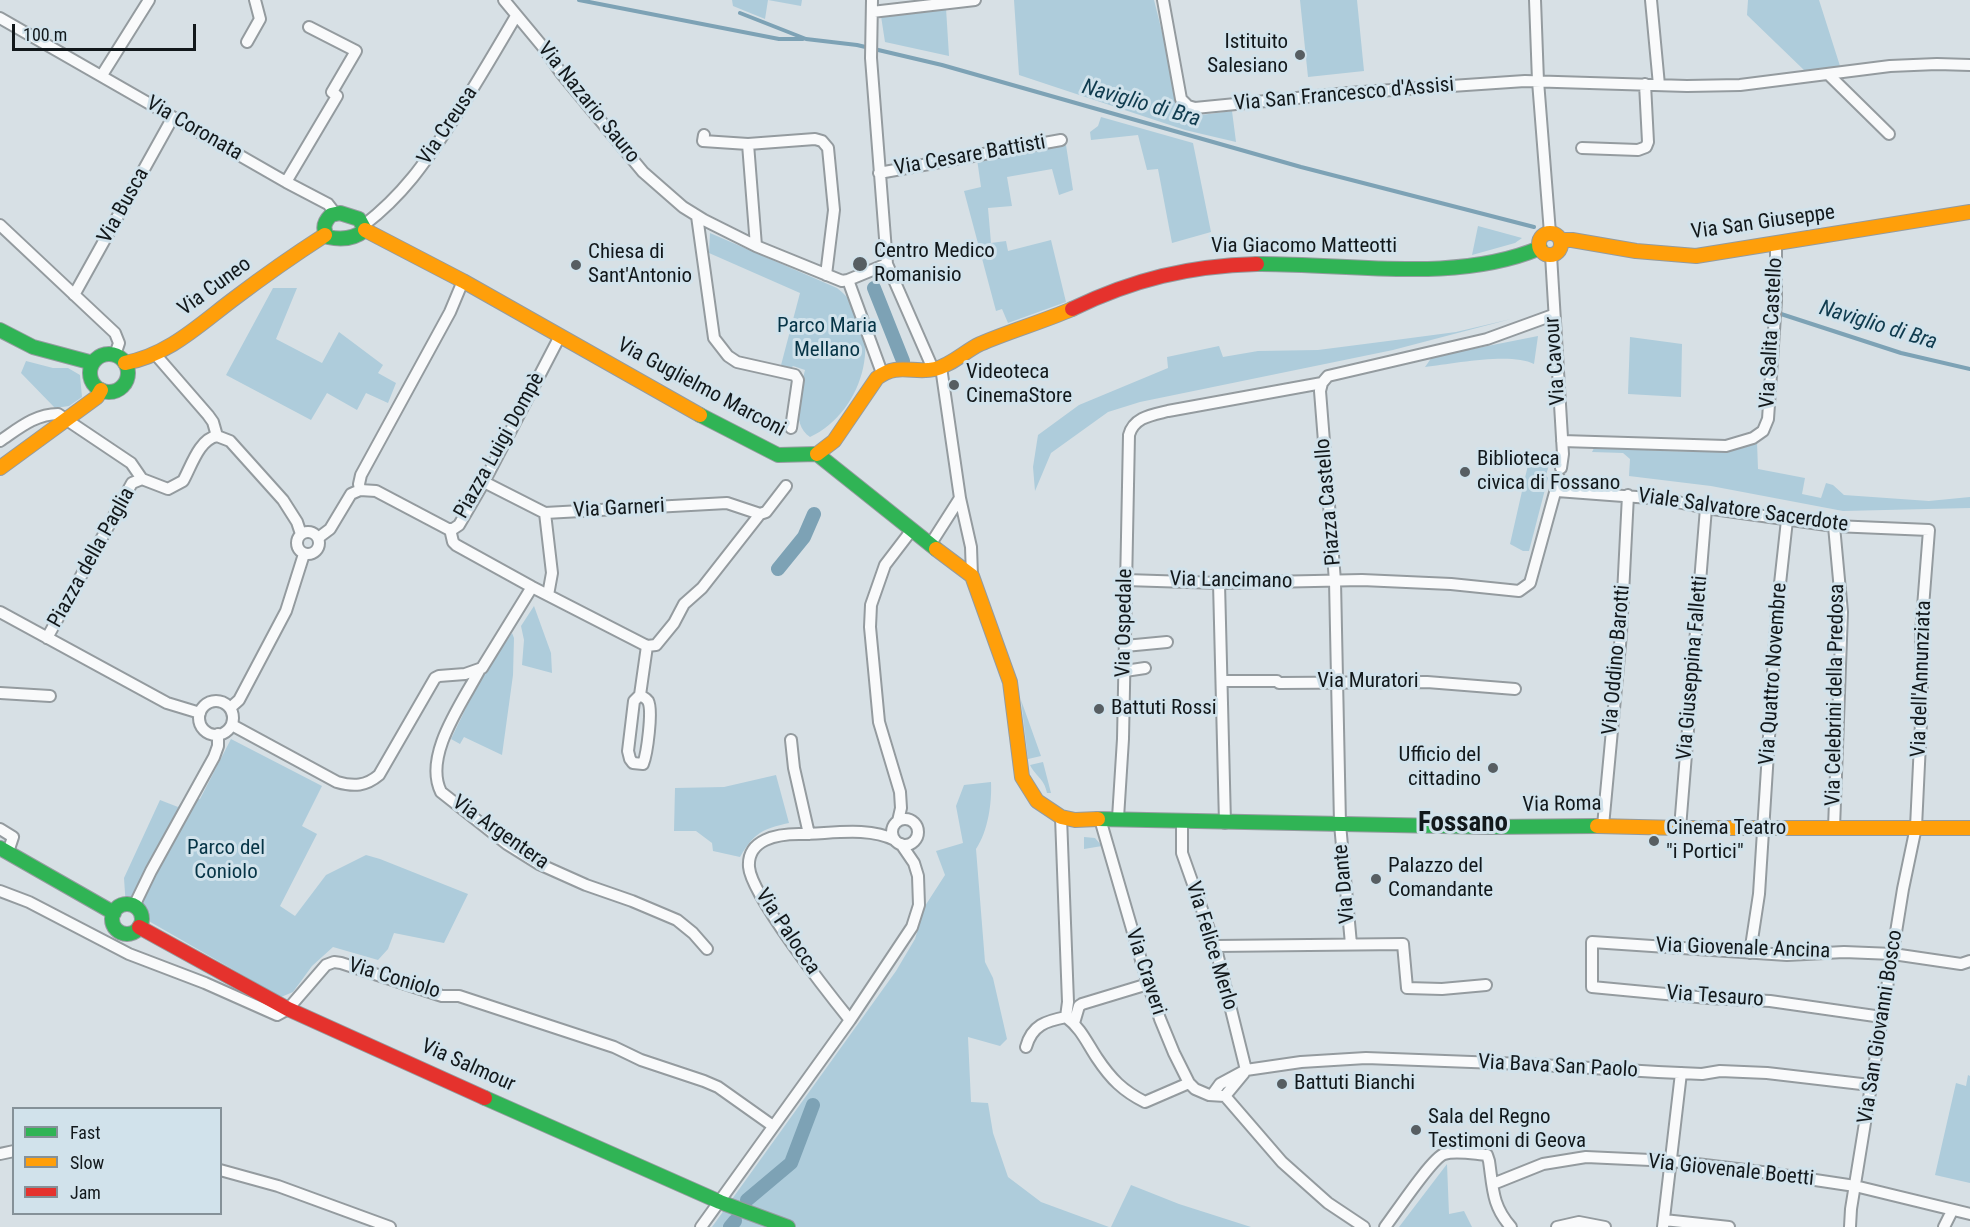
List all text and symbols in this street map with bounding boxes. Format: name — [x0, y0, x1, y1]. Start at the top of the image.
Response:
scale bar — [15, 12, 200, 50]
text: 100 m — [23, 24, 67, 45]
place label: Istituito Salesiano — [1207, 30, 1288, 80]
street label: Via Nazario Sauro — [532, 37, 644, 169]
marker: Istituito Salesiano — [1293, 48, 1307, 62]
street label: Via San Francesco d'Assisi — [1233, 73, 1455, 117]
water label: Naviglio di Bra — [1079, 75, 1203, 133]
street label: Via Creusa — [413, 82, 483, 170]
street label: Via Coronata — [141, 91, 247, 167]
street label: Via Cesare Battisti — [892, 130, 1048, 182]
street label: Via Busca — [93, 164, 155, 248]
street label: Via San Giuseppe — [1690, 200, 1836, 246]
street label: Via Giacomo Matteotti — [1211, 234, 1397, 260]
place label: Centro Medico Romanisio — [874, 239, 995, 289]
place label: Chiesa di Sant'Antonio — [588, 240, 692, 290]
street label: Via Cuneo — [174, 252, 256, 322]
marker: Centro Medico Romanisio — [851, 255, 869, 273]
street label: Via Salita Castello — [1755, 257, 1789, 409]
marker: Chiesa di Sant'Antonio — [569, 258, 583, 272]
water label: Naviglio di Bra — [1816, 296, 1940, 356]
park label: Parco Maria Mellano — [777, 314, 877, 364]
street label: Via Cavour — [1540, 316, 1572, 406]
street label: Via Guglielmo Marconi — [612, 333, 790, 443]
place label: Videoteca CinemaStore — [966, 360, 1072, 410]
street label: Piazza Luigi Dompè — [449, 369, 551, 523]
marker: Videoteca CinemaStore — [947, 378, 961, 392]
street label: Piazza Castello — [1311, 437, 1347, 567]
place label: Biblioteca civica di Fossano — [1477, 447, 1620, 497]
marker: Biblioteca civica di Fossano — [1458, 465, 1472, 479]
street label: Piazza della Paglia — [43, 484, 141, 632]
street label: Viale Salvatore Sacerdote — [1636, 484, 1850, 538]
street label: Via Garneri — [573, 494, 665, 524]
street label: Via Lancimano — [1169, 567, 1293, 595]
street label: Via Ospedale — [1111, 568, 1139, 678]
street label: Via Giuseppina Falletti — [1672, 575, 1714, 761]
street label: Via Quattro Novembre — [1755, 582, 1793, 766]
street label: Via Oddino Barotti — [1598, 584, 1636, 736]
street label: Via Celebrini della Predosa — [1821, 584, 1851, 806]
street label: Via dell'Annunziata — [1907, 600, 1937, 758]
street label: Via Muratori — [1317, 669, 1419, 695]
place label: Battuti Rossi — [1111, 696, 1217, 722]
marker: Battuti Rossi — [1092, 702, 1106, 716]
place label: Ufficio del cittadino — [1399, 743, 1481, 793]
marker: Ufficio del cittadino — [1486, 761, 1500, 775]
street label: Via Argentera — [447, 790, 553, 876]
street label: Via Roma — [1522, 792, 1602, 818]
district label: Fossano — [1418, 808, 1508, 840]
place label: Cinema Teatro "i Portici" — [1666, 816, 1786, 866]
marker: Cinema Teatro "i Portici" — [1647, 834, 1661, 848]
park label: Parco del Coniolo — [187, 836, 265, 886]
street label: Via Dante — [1329, 843, 1361, 925]
place label: Palazzo del Comandante — [1388, 854, 1493, 904]
marker: Palazzo del Comandante — [1369, 872, 1383, 886]
street label: Via Felice Merlo — [1180, 879, 1242, 1013]
street label: Via Palocca — [749, 884, 825, 980]
street label: Via Craveri — [1119, 926, 1171, 1018]
street label: Via San Giovanni Bosco — [1853, 928, 1909, 1126]
street label: Via Giovenale Ancina — [1655, 933, 1831, 965]
street label: Via Coniolo — [345, 953, 443, 1005]
street label: Via Tesauro — [1665, 981, 1765, 1013]
street label: Via Salmour — [417, 1034, 519, 1098]
street label: Via Bava San Paolo — [1477, 1050, 1639, 1084]
place label: Battuti Bianchi — [1294, 1071, 1415, 1097]
marker: Battuti Bianchi — [1275, 1077, 1289, 1091]
place label: Sala del Regno Testimoni di Geova — [1428, 1105, 1586, 1155]
legend — [12, 1107, 222, 1215]
text: Fast — [70, 1122, 101, 1143]
marker: Sala del Regno Testimoni di Geova — [1409, 1123, 1423, 1137]
street label: Via Giovenale Boetti — [1647, 1150, 1815, 1192]
text: Slow — [70, 1152, 104, 1173]
text: Jam — [70, 1182, 101, 1203]

